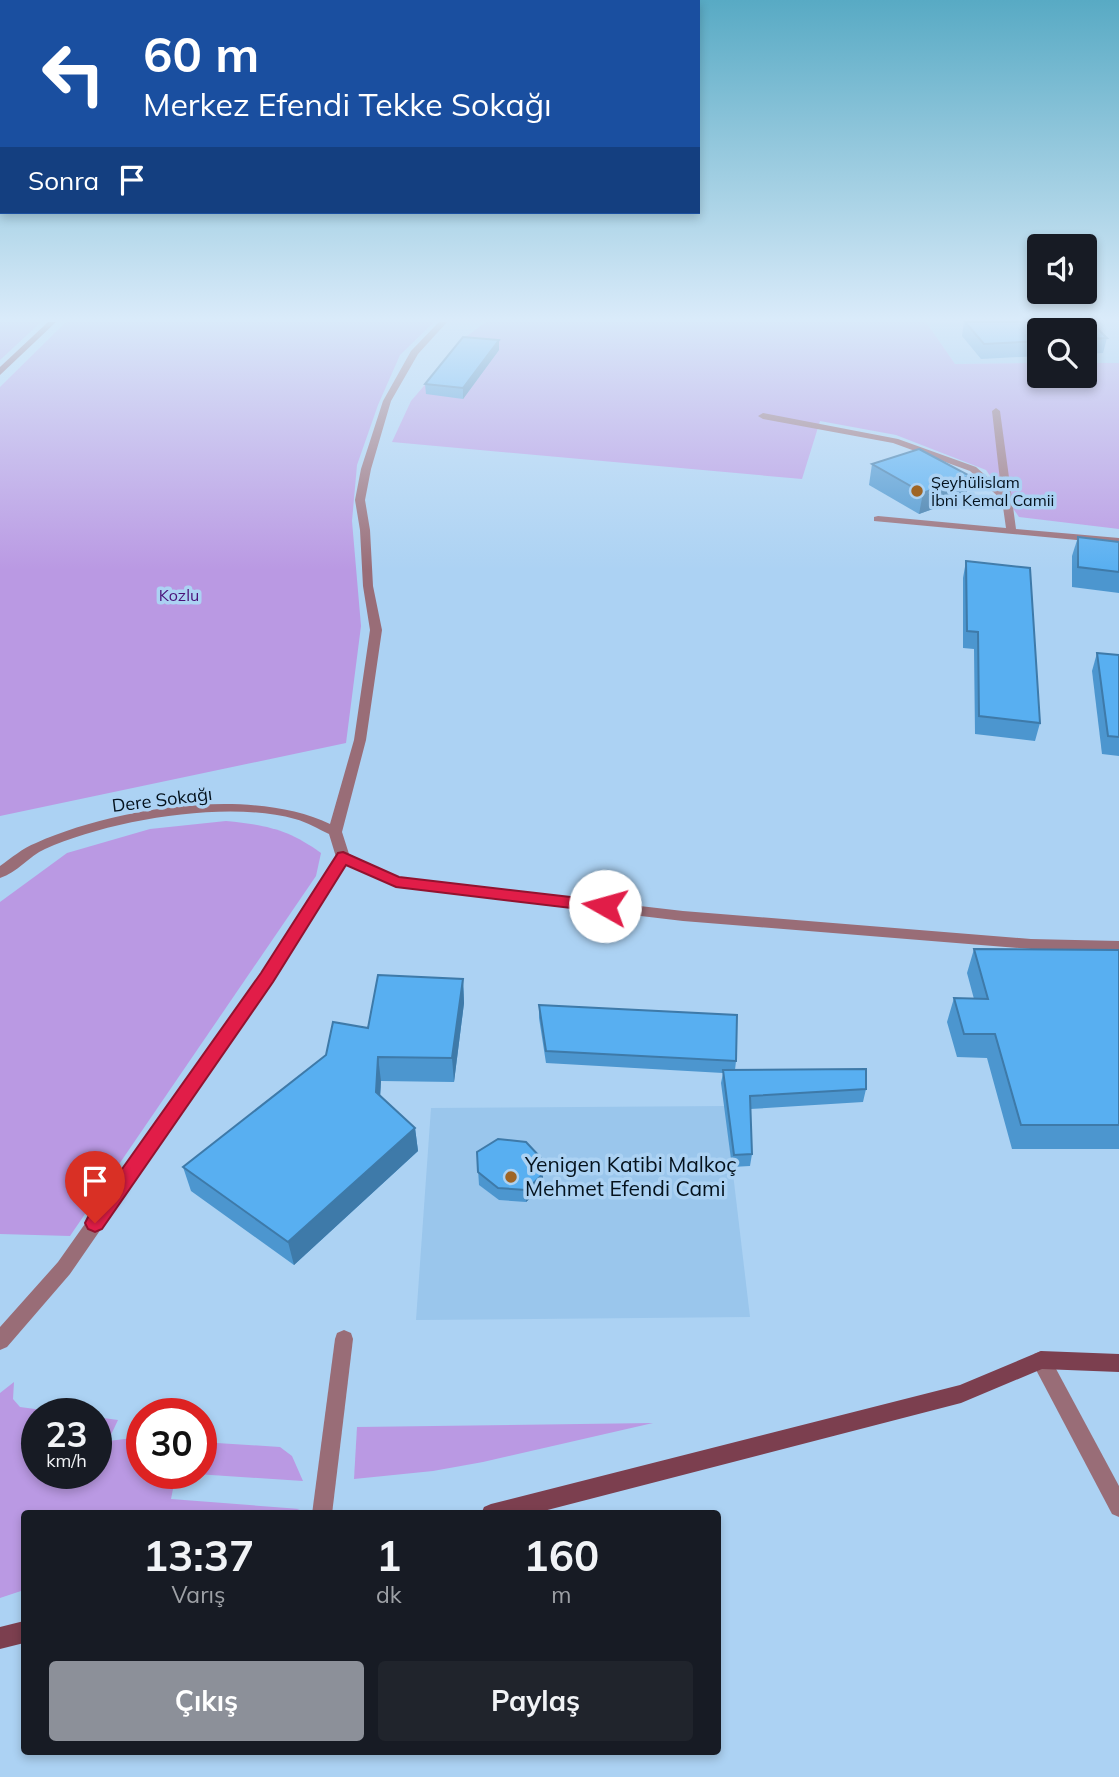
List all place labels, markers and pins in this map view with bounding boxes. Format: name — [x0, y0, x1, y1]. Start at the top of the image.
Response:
place label: Şeyhülislam İbni Kemal Camii — [931, 472, 1054, 510]
marker: Şeyhülislam İbni Kemal Camii — [909, 483, 925, 499]
pin — [65, 1151, 125, 1223]
place label: Yenigen Katibi Malkoç Mehmet Efendi Cami — [524, 1151, 737, 1201]
marker: Yenigen Katibi Malkoç Mehmet Efendi Cami — [503, 1169, 519, 1185]

